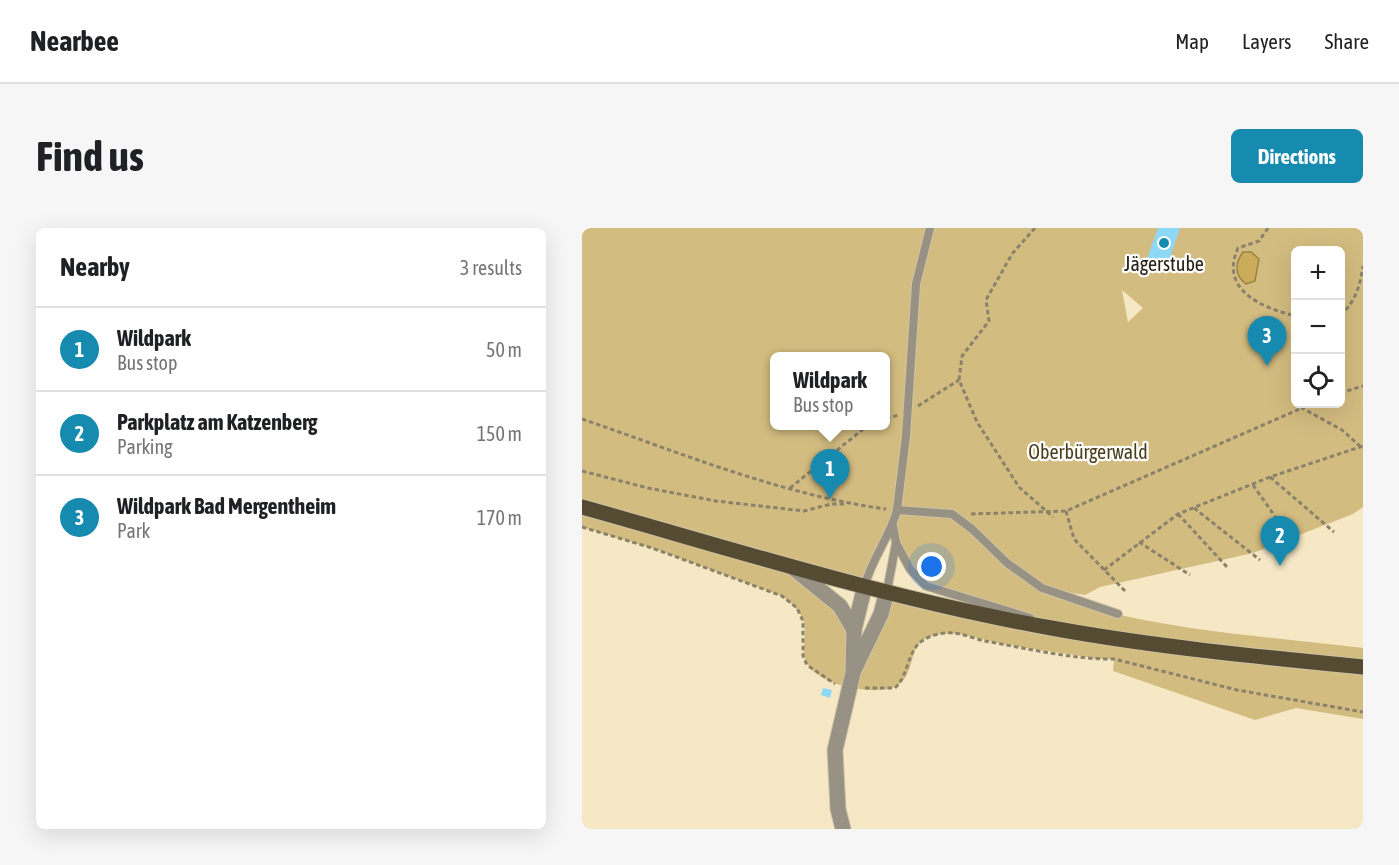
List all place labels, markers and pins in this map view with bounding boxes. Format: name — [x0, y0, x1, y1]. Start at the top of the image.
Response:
marker: Jägerstube — [1157, 236, 1171, 250]
place label: Jägerstube — [1124, 252, 1204, 275]
pin: 3 — [1248, 316, 1286, 366]
pin: 1 — [810, 450, 850, 499]
pin: 2 — [1260, 516, 1300, 566]

